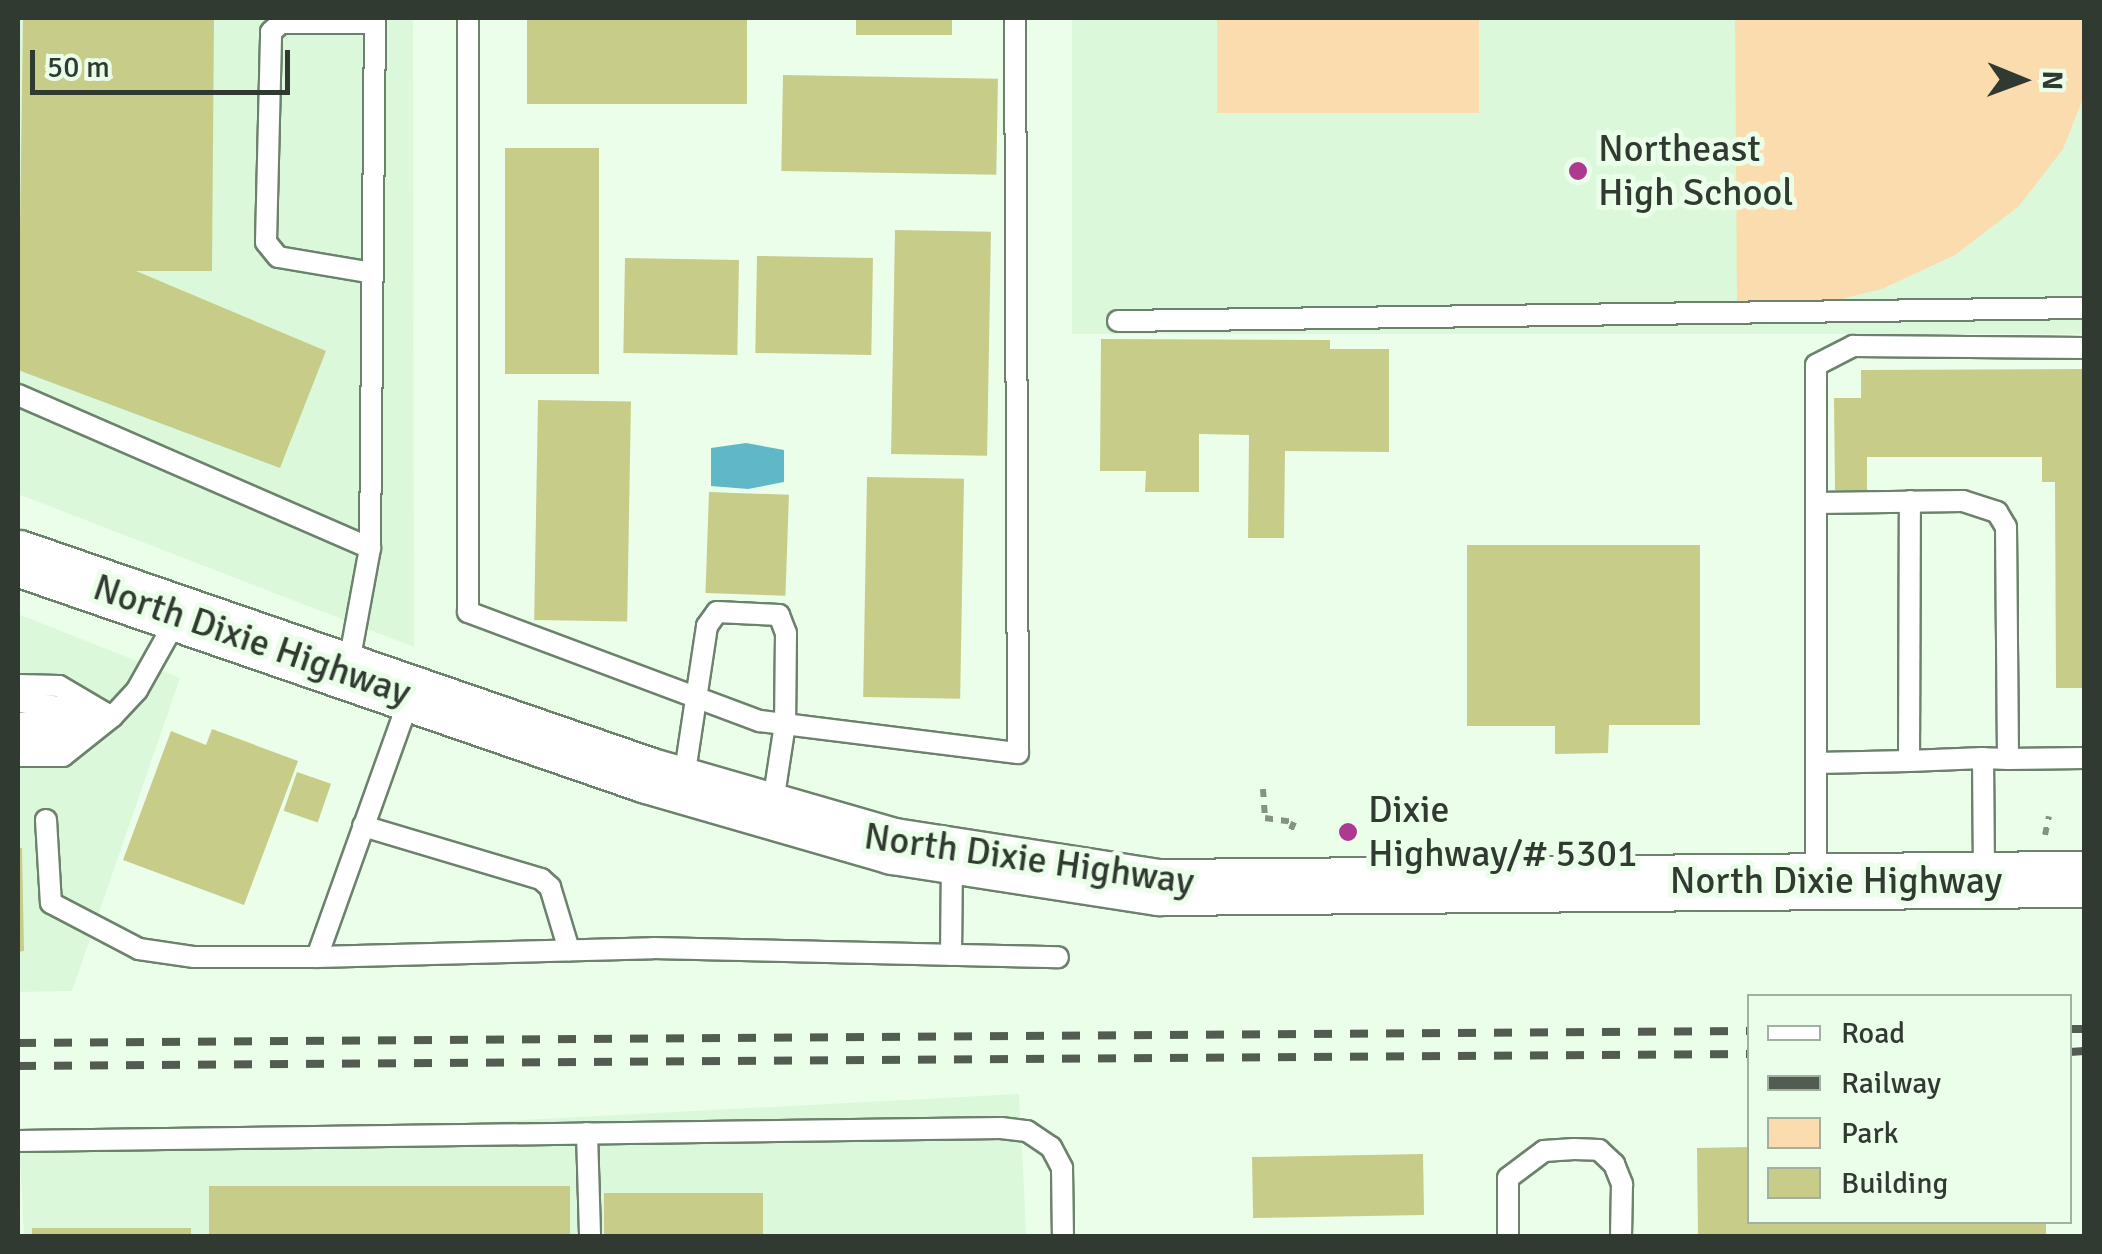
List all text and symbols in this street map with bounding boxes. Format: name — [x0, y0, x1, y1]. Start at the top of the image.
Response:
scale bar — [35, 30, 295, 92]
north arrow — [1972, 30, 2072, 130]
text: 50 m — [47, 49, 110, 86]
text: N — [2035, 70, 2069, 91]
place label: Northeast High School — [1598, 126, 1793, 215]
marker: Northeast High School — [1567, 160, 1589, 182]
street label: North Dixie Highway — [87, 564, 417, 716]
place label: Dixie Highway/# 5301 — [1368, 787, 1638, 876]
street label: North Dixie Highway — [861, 813, 1197, 905]
marker: Dixie Highway/# 5301 — [1337, 821, 1359, 843]
street label: North Dixie Highway — [1670, 858, 2002, 904]
legend — [1747, 994, 2072, 1224]
text: Road — [1841, 1015, 1905, 1052]
text: Railway — [1841, 1065, 1941, 1102]
text: Park — [1841, 1115, 1899, 1152]
text: Building — [1841, 1165, 1948, 1202]

